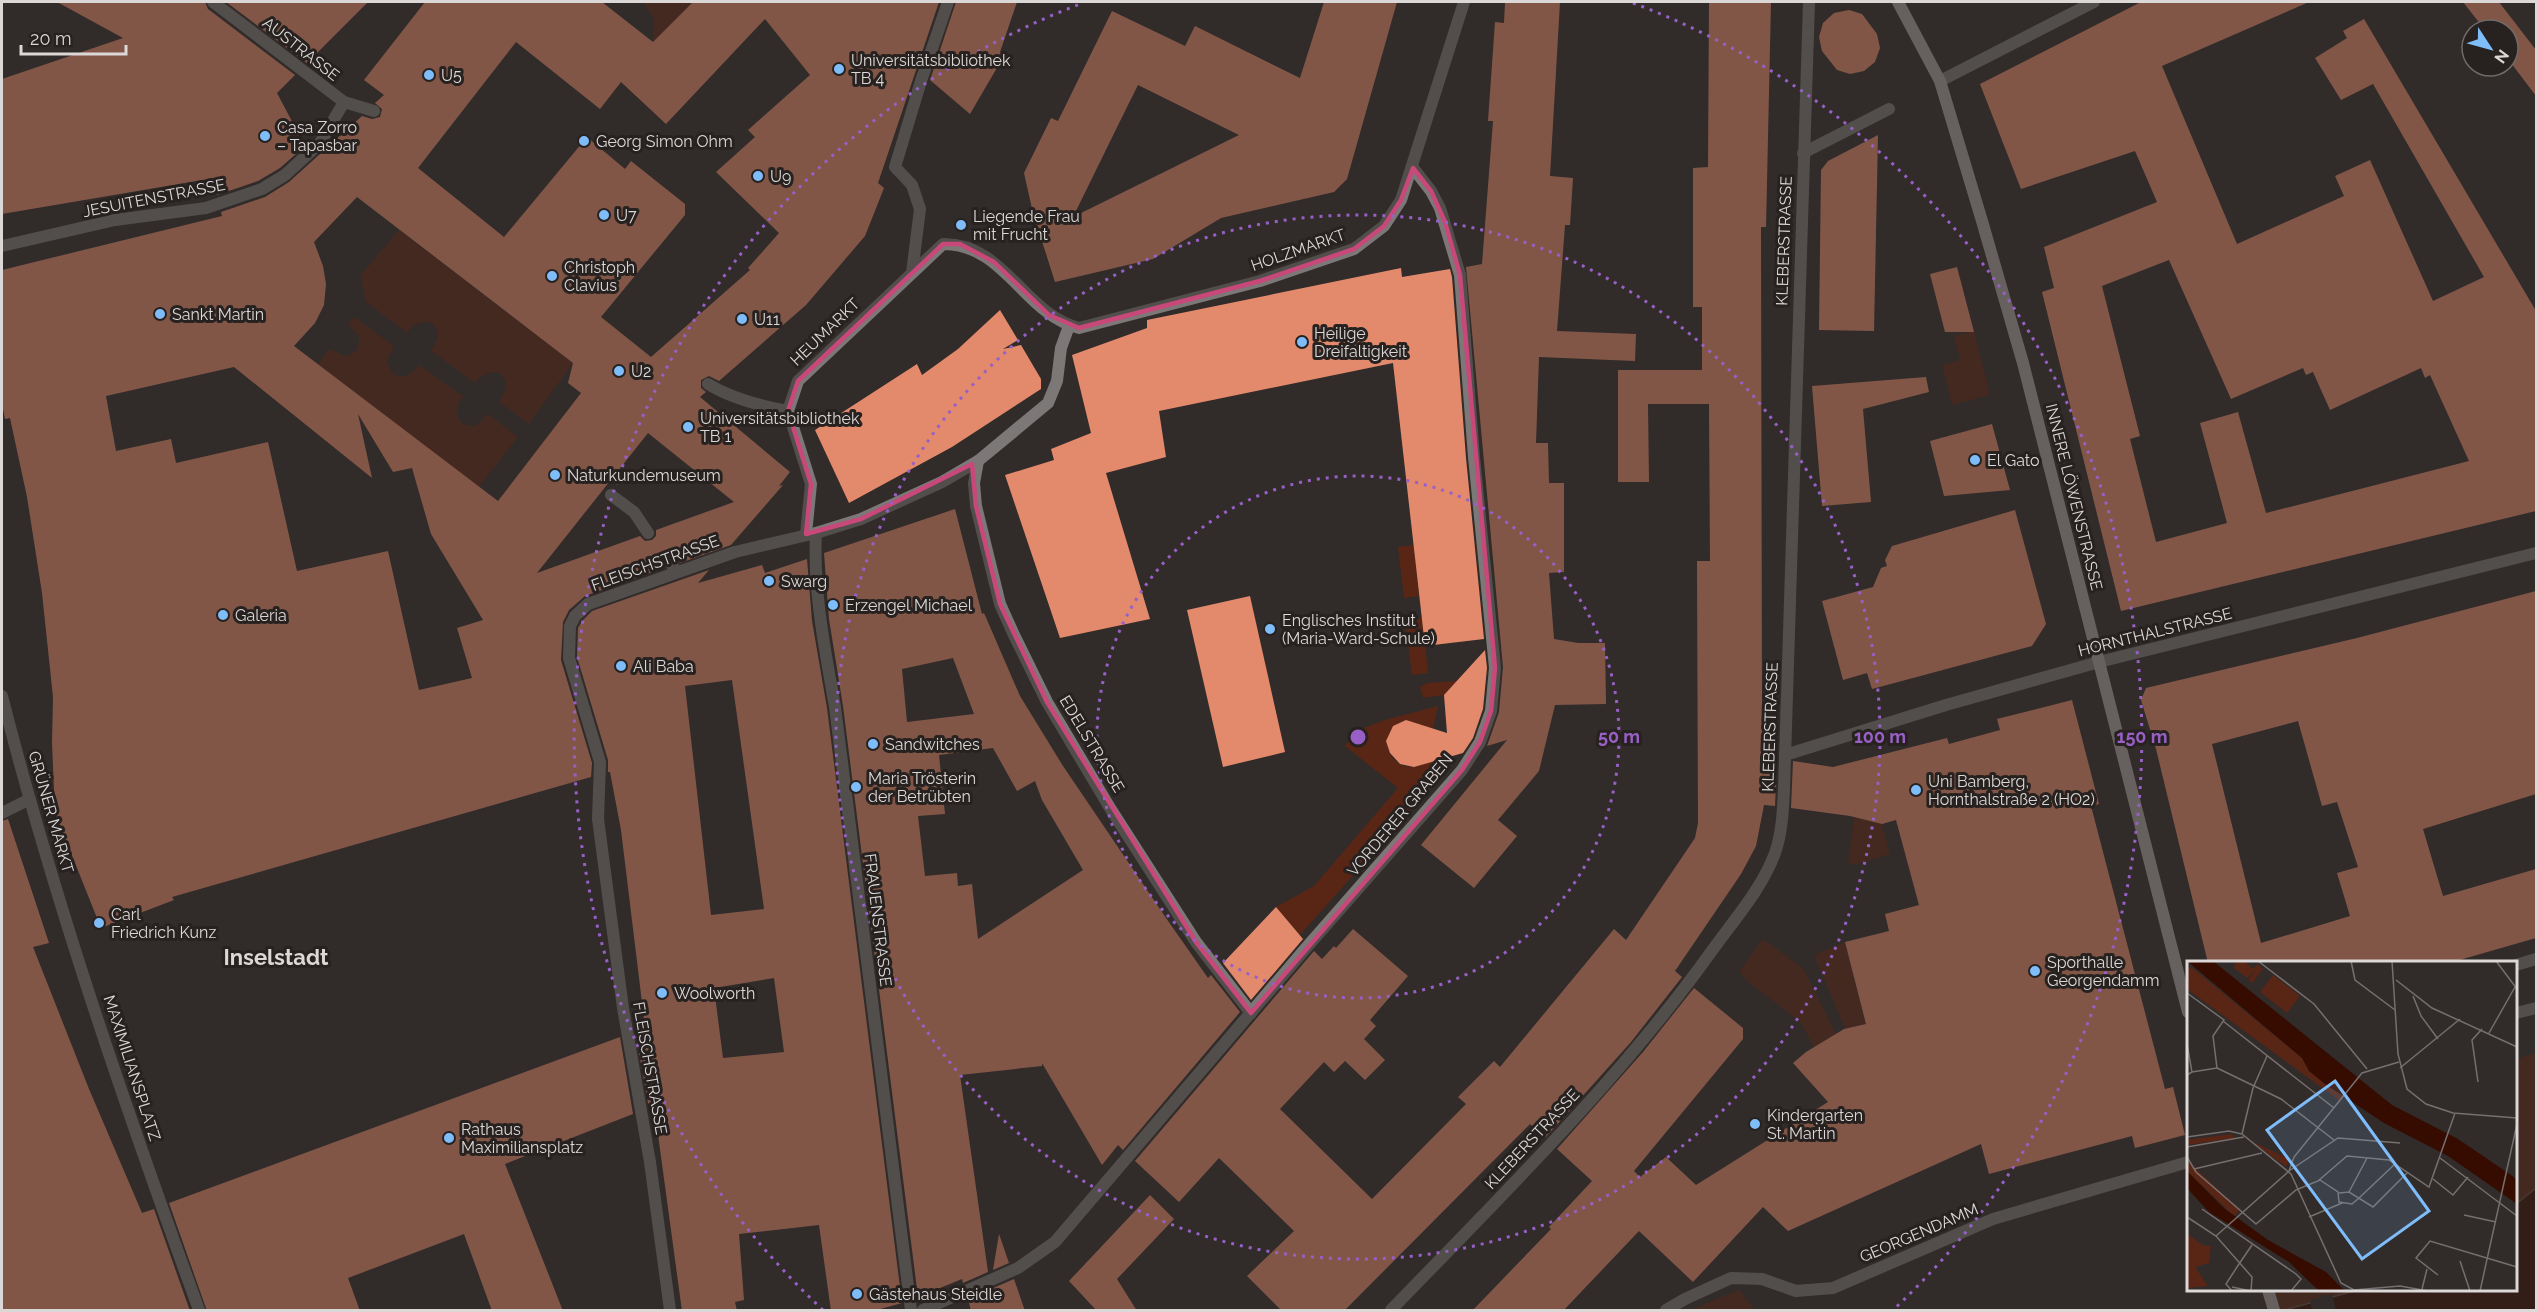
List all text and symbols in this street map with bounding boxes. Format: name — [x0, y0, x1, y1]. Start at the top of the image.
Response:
street label: AUSTRASSE — [259, 13, 343, 85]
scale bar — [21, 18, 126, 56]
north arrow — [2460, 18, 2520, 78]
text: 20 m — [30, 28, 72, 49]
text: N — [2490, 46, 2513, 67]
place label: Universitätsbibliothek TB 4 — [851, 51, 1011, 88]
marker: Universitätsbibliothek TB 4 — [832, 62, 846, 76]
place label: U5 — [441, 66, 462, 85]
marker: U5 — [422, 68, 436, 82]
place label: Casa Zorro – Tapasbar — [277, 118, 357, 155]
marker: Casa Zorro – Tapasbar — [258, 129, 272, 143]
place label: Georg Simon Ohm — [596, 132, 733, 151]
marker: Georg Simon Ohm — [577, 134, 591, 148]
place label: U9 — [770, 167, 791, 186]
marker: U9 — [751, 169, 765, 183]
street label: JESUITENSTRASSE — [81, 175, 227, 221]
street label: KLEBERSTRASSE — [1772, 176, 1796, 306]
place label: U7 — [616, 206, 637, 225]
place label: Liegende Frau mit Frucht — [973, 207, 1080, 244]
marker: U7 — [597, 208, 611, 222]
marker: Liegende Frau mit Frucht — [954, 218, 968, 232]
street label: HOLZMARKT — [1248, 225, 1348, 275]
place label: Christoph Clavius — [564, 258, 635, 295]
marker: Christoph Clavius — [545, 269, 559, 283]
street label: HEUMARKT — [786, 294, 864, 370]
place label: Sankt Martin — [172, 305, 264, 324]
marker: Sankt Martin — [153, 307, 167, 321]
place label: U11 — [754, 310, 780, 329]
marker: U11 — [735, 312, 749, 326]
place label: Heilige Dreifaltigkeit — [1314, 324, 1408, 361]
marker: Heilige Dreifaltigkeit — [1295, 335, 1309, 349]
place label: U2 — [631, 362, 651, 381]
marker: U2 — [612, 364, 626, 378]
street label: INNERE LÖWENSTRASSE — [2042, 401, 2107, 593]
place label: Universitätsbibliothek TB 1 — [700, 409, 860, 446]
marker: Universitätsbibliothek TB 1 — [681, 420, 695, 434]
place label: El Gato — [1987, 451, 2040, 470]
marker: El Gato — [1968, 453, 1982, 467]
place label: Naturkundemuseum — [567, 466, 721, 485]
marker: Naturkundemuseum — [548, 468, 562, 482]
street label: FLEISCHSTRASSE — [588, 531, 722, 595]
place label: Swarg — [781, 572, 827, 591]
marker: Swarg — [762, 574, 776, 588]
place label: Erzengel Michael — [845, 596, 973, 615]
marker: Erzengel Michael — [826, 598, 840, 612]
street label: HORNTHALSTRASSE — [2076, 604, 2234, 660]
place label: Galeria — [235, 606, 287, 625]
marker: Galeria — [216, 608, 230, 622]
place label: Englisches Institut (Maria-Ward-Schule) — [1282, 611, 1435, 648]
marker: Englisches Institut (Maria-Ward-Schule) — [1263, 622, 1277, 636]
place label: Ali Baba — [633, 657, 694, 676]
marker: Ali Baba — [614, 659, 628, 673]
street label: KLEBERSTRASSE — [1758, 662, 1782, 792]
street label: EDELSTRASSE — [1056, 692, 1129, 796]
text: 50 m — [1598, 726, 1640, 747]
text: 100 m — [1854, 726, 1906, 747]
text: 150 m — [2117, 726, 2168, 747]
centre of rings — [1348, 727, 1368, 747]
place label: Sandwitches — [885, 735, 980, 754]
marker: Sandwitches — [866, 737, 880, 751]
street label: GRÜNER MARKT — [25, 749, 79, 875]
street label: VORDERER GRABEN — [1343, 750, 1457, 880]
place label: Maria Trösterin der Betrübten — [868, 769, 976, 806]
place label: Uni Bamberg, Hornthalstraße 2 (HO2) — [1928, 772, 2095, 809]
marker: Maria Trösterin der Betrübten — [849, 780, 863, 794]
marker: Uni Bamberg, Hornthalstraße 2 (HO2) — [1909, 783, 1923, 797]
street label: FRAUENSTRASSE — [860, 852, 896, 988]
place label: Carl Friedrich Kunz — [111, 905, 216, 942]
marker: Carl Friedrich Kunz — [92, 916, 106, 930]
district label: Inselstadt — [223, 944, 329, 970]
place label: Sporthalle Georgendamm — [2047, 953, 2159, 990]
inset map — [2187, 961, 2517, 1291]
marker: Sporthalle Georgendamm — [2028, 964, 2042, 978]
place label: Woolworth — [674, 984, 755, 1003]
marker: Woolworth — [655, 986, 669, 1000]
street label: MAXIMILIANSPLATZ — [99, 993, 165, 1143]
street label: FLEISCHSTRASSE — [629, 1000, 671, 1136]
street label: KLEBERSTRASSE — [1481, 1085, 1583, 1193]
place label: Kindergarten St. Martin — [1767, 1106, 1863, 1143]
marker: Kindergarten St. Martin — [1748, 1117, 1762, 1131]
place label: Rathaus Maximiliansplatz — [461, 1120, 583, 1157]
marker: Rathaus Maximiliansplatz — [442, 1131, 456, 1145]
street label: GEORGENDAMM — [1857, 1199, 1981, 1267]
place label: Gästehaus Steidle — [869, 1285, 1002, 1304]
marker: Gästehaus Steidle — [850, 1287, 864, 1301]

